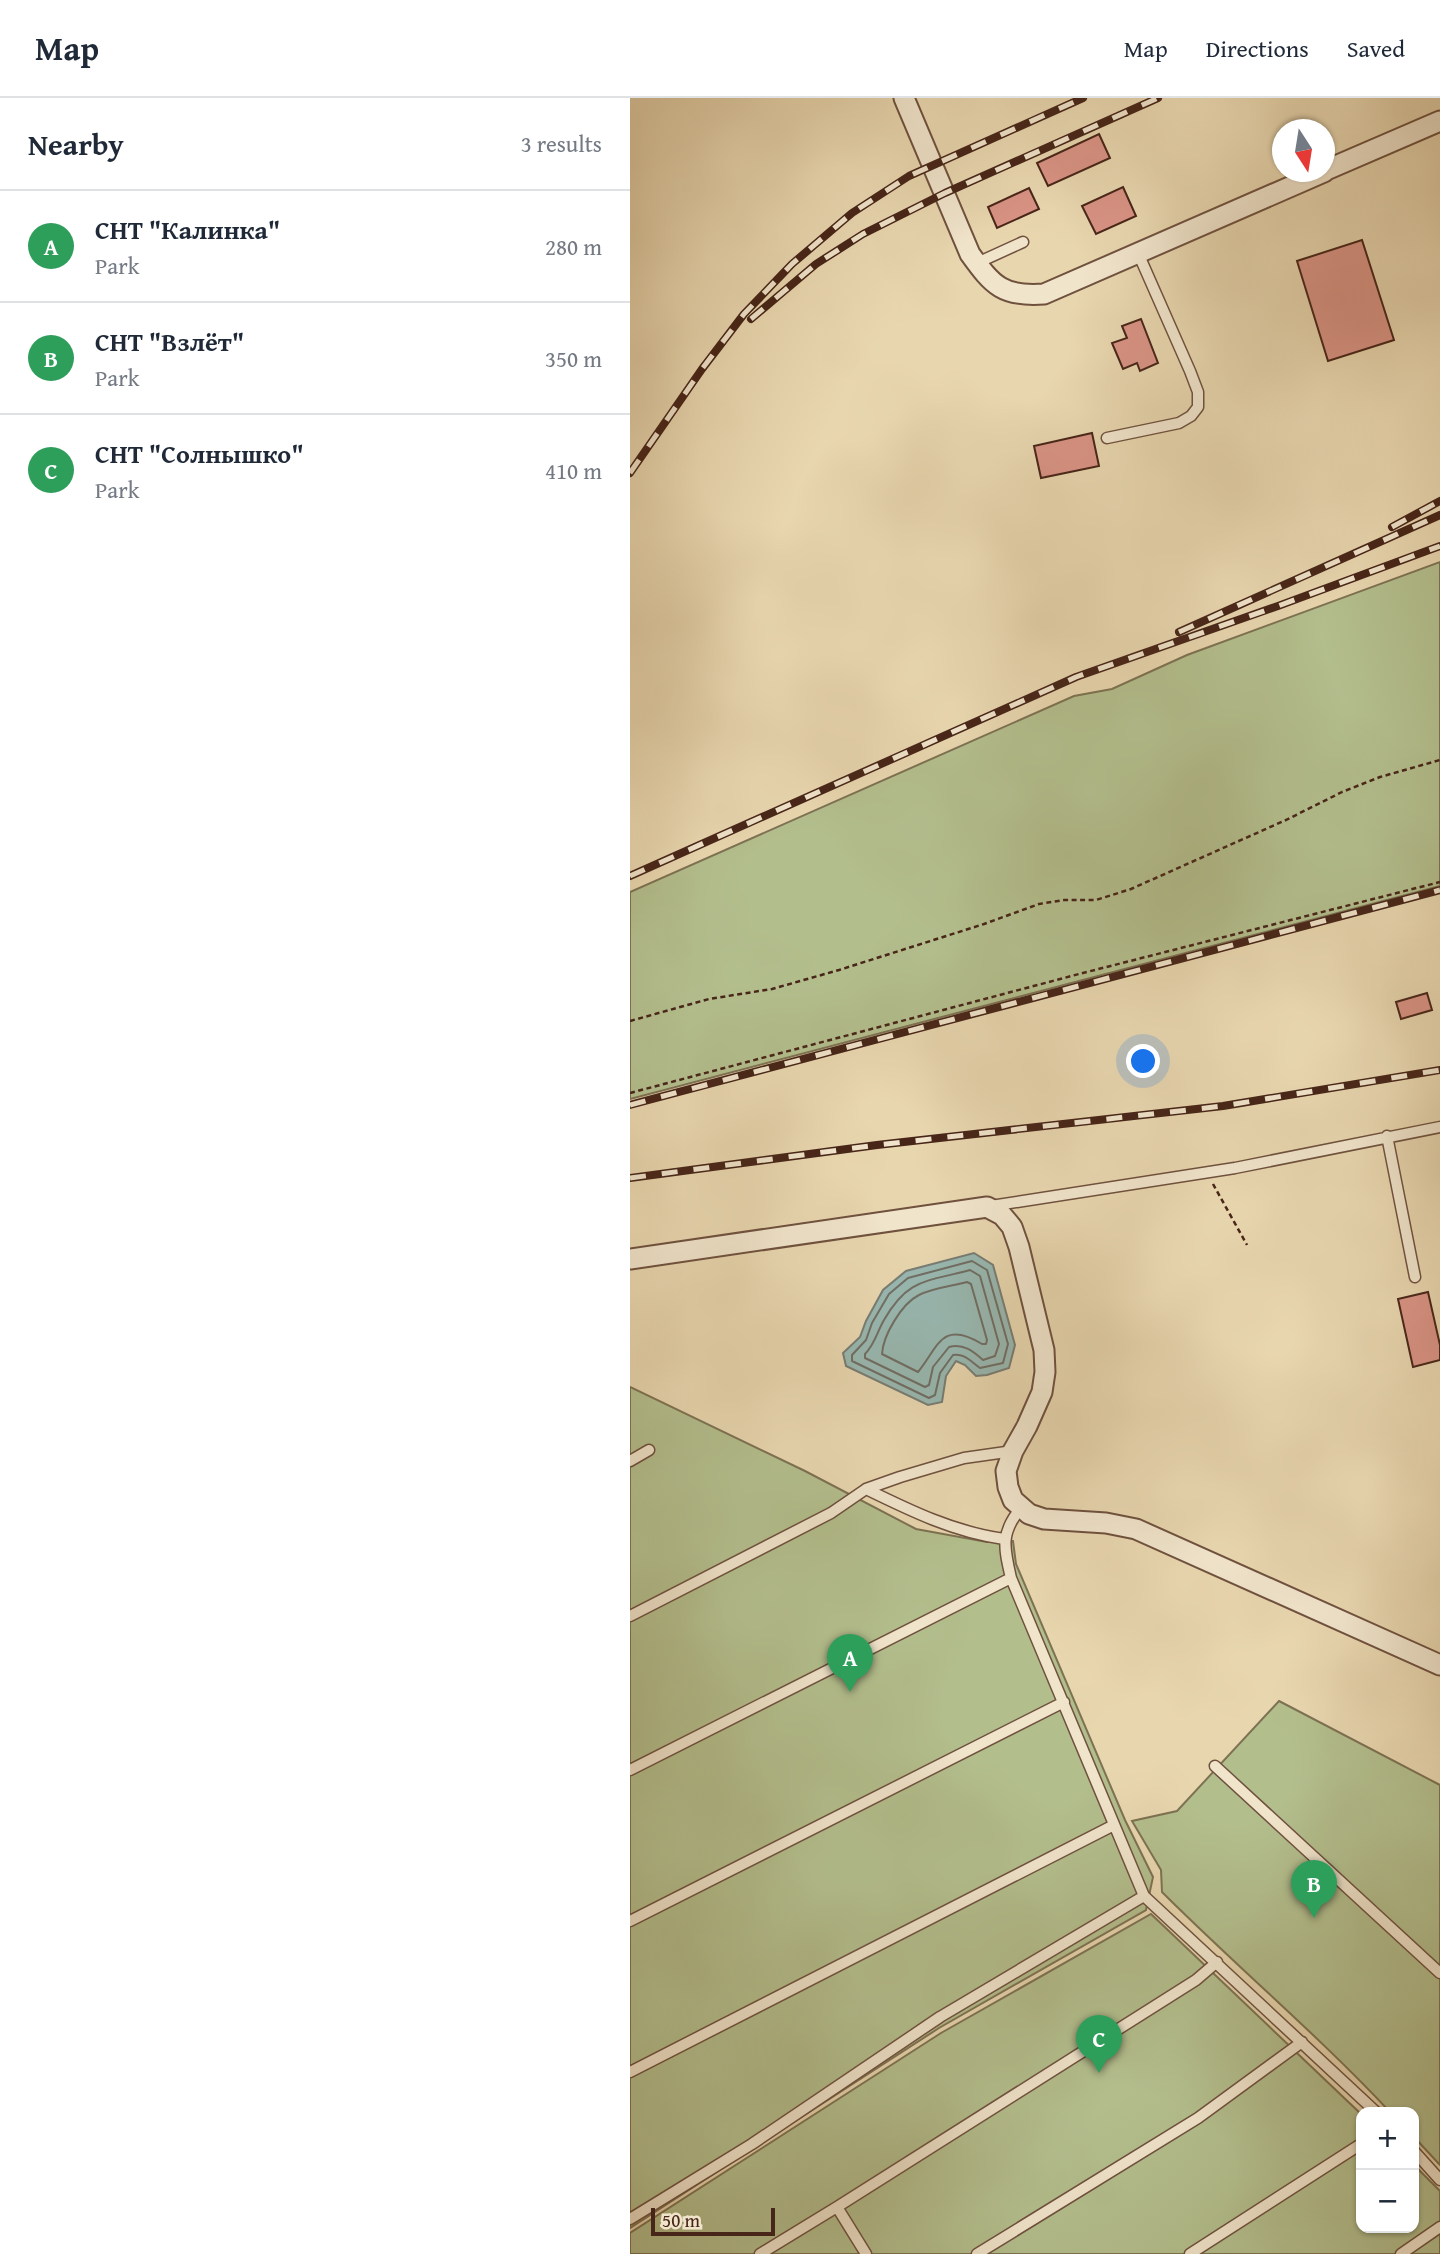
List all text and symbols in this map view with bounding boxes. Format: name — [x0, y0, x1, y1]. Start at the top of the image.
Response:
text: Map — [35, 24, 99, 72]
text: Map — [1124, 31, 1168, 66]
text: Directions — [1206, 31, 1309, 66]
text: Saved — [1347, 31, 1405, 66]
north arrow — [1272, 119, 1335, 182]
text: Nearby — [28, 122, 124, 166]
text: 3 results — [521, 127, 602, 160]
text: СНТ "Калинка" — [95, 210, 280, 249]
text: A — [44, 230, 58, 263]
text: 280 m — [545, 230, 602, 263]
text: Park — [95, 249, 139, 282]
text: СНТ "Взлёт" — [95, 322, 244, 361]
text: B — [44, 342, 58, 375]
text: 350 m — [545, 342, 602, 375]
text: Park — [95, 361, 139, 394]
text: СНТ "Солнышко" — [95, 434, 304, 473]
text: C — [44, 454, 58, 487]
text: 410 m — [545, 454, 602, 487]
text: Park — [95, 473, 139, 506]
your location — [1126, 1044, 1160, 1078]
pin: A — [827, 1634, 873, 1692]
pin: B — [1291, 1860, 1337, 1918]
pin: C — [1076, 2015, 1122, 2073]
map controls — [1356, 2107, 1419, 2233]
button: + — [1356, 2107, 1419, 2170]
button: − — [1356, 2170, 1419, 2233]
scale bar — [651, 2205, 775, 2237]
text: 50 m — [662, 2206, 700, 2234]

